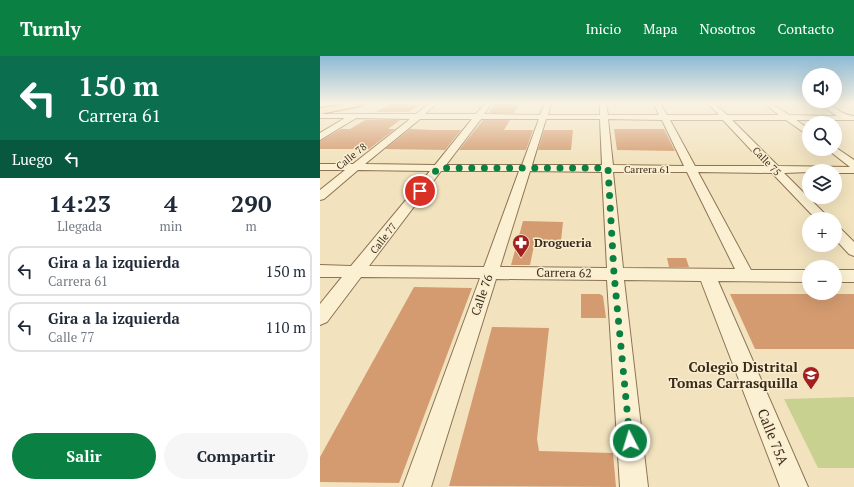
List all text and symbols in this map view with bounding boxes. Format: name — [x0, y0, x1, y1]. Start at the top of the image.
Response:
text: Turnly — [20, 16, 81, 41]
text: Inicio — [585, 19, 621, 38]
text: Mapa — [643, 19, 678, 38]
text: Nosotros — [700, 19, 756, 38]
text: Contacto — [778, 19, 834, 38]
text: 150 m — [78, 67, 159, 104]
map controls — [802, 68, 842, 300]
button: sound — [802, 68, 842, 108]
icon: left — [12, 72, 64, 124]
text: Carrera 61 — [78, 103, 161, 127]
button: search — [802, 116, 842, 156]
street label: Calle 78 — [333, 140, 369, 173]
street label: Calle 75 — [750, 144, 784, 179]
icon: left — [61, 148, 83, 170]
text: Luego — [12, 149, 53, 169]
street label: Carrera 61 — [624, 163, 670, 176]
button: layers — [802, 164, 842, 204]
pin — [403, 174, 437, 208]
icon: arrive — [409, 180, 431, 202]
text: 14:23 — [48, 187, 111, 219]
text: 4 — [164, 187, 178, 219]
text: 290 — [231, 187, 271, 219]
button: + — [802, 212, 842, 252]
text: Llegada — [57, 217, 102, 235]
text: min — [159, 217, 182, 235]
text: m — [246, 217, 257, 235]
street label: Calle 77 — [367, 220, 399, 256]
pharmacy icon: Drogueria — [511, 233, 531, 258]
place label: Drogueria — [534, 235, 592, 250]
text: Gira a la izquierda — [48, 252, 180, 272]
icon: left — [14, 260, 36, 282]
button: − — [802, 260, 842, 300]
text: 150 m — [265, 261, 306, 281]
street label: Carrera 62 — [536, 265, 592, 280]
text: Carrera 61 — [48, 272, 108, 290]
street label: Calle 76 — [467, 272, 496, 317]
text: Gira a la izquierda — [48, 308, 180, 328]
icon: left — [14, 316, 36, 338]
text: 110 m — [265, 317, 306, 337]
text: Calle 77 — [48, 328, 94, 346]
place label: Colegio Distrital Tomas Carrasquilla — [668, 357, 798, 392]
school or university icon: Colegio Distrital Tomas Carrasquilla — [801, 365, 821, 390]
street label: Calle 75A — [754, 406, 794, 468]
position arrow — [609, 420, 651, 462]
button: Salir — [12, 433, 156, 479]
button: Compartir — [164, 433, 308, 479]

